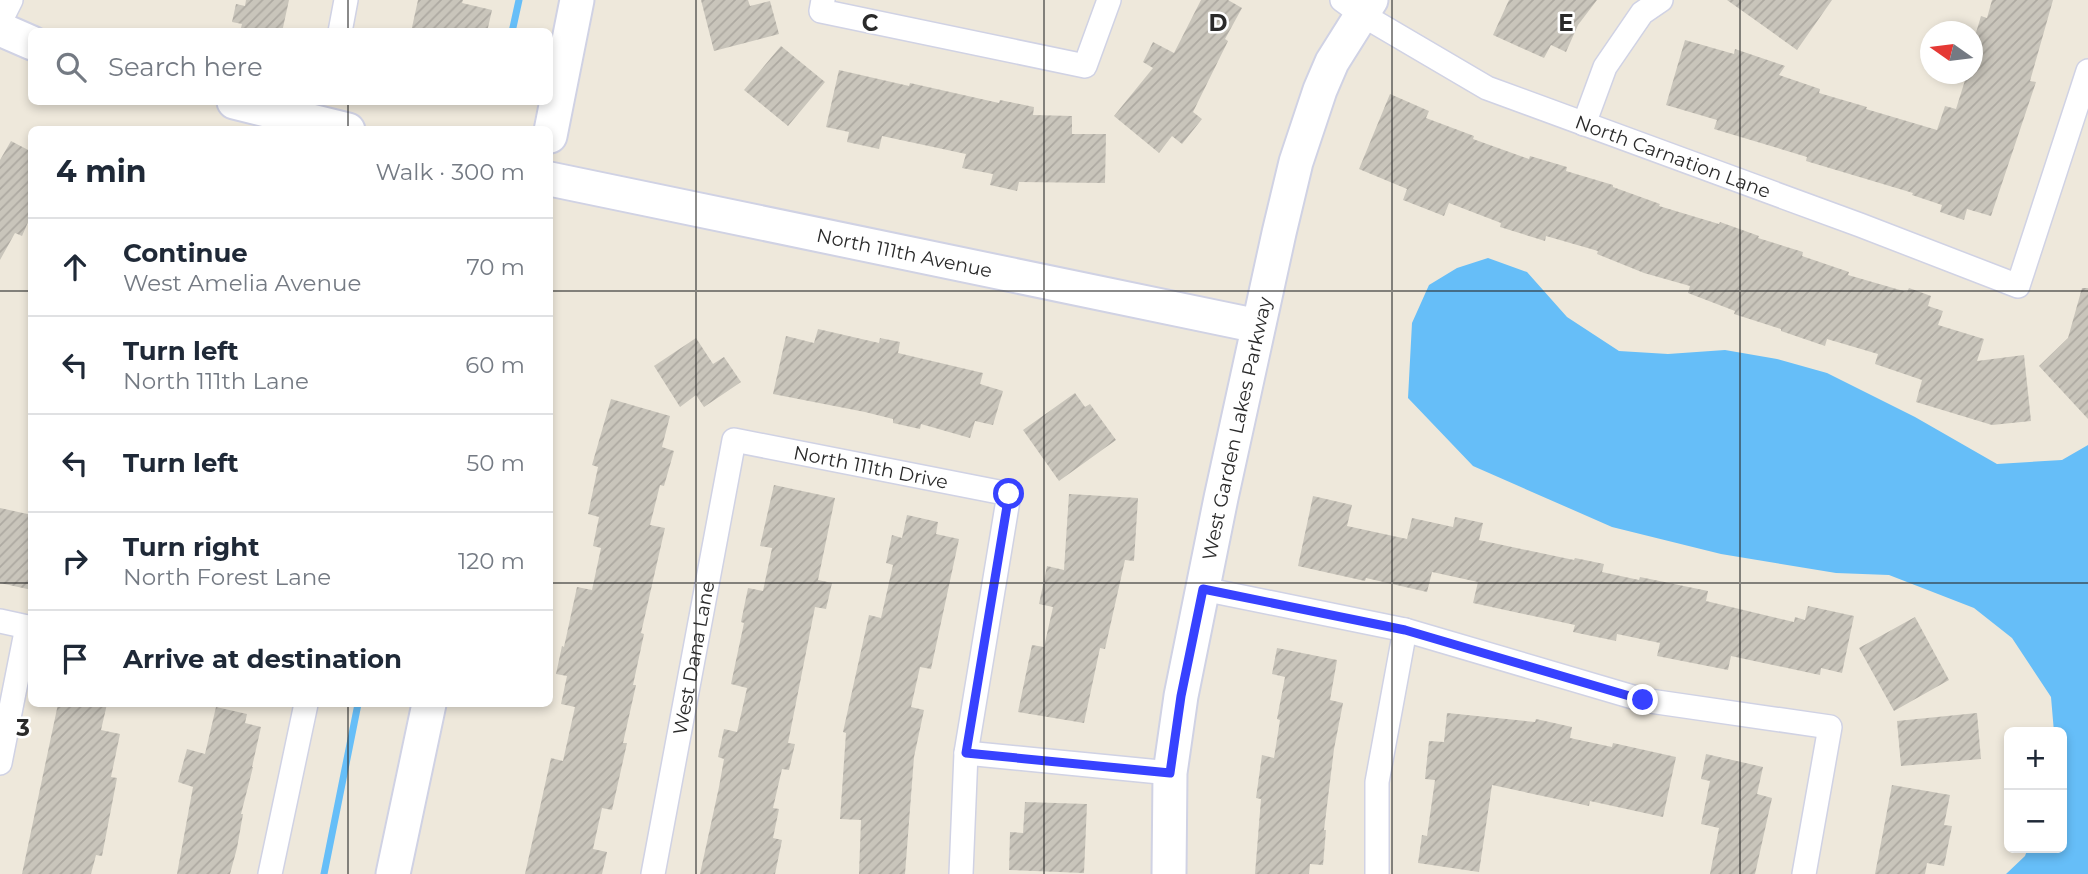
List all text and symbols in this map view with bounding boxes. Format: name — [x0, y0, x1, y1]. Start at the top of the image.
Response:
text: C — [862, 9, 879, 37]
text: D — [1209, 9, 1228, 37]
text: E — [1558, 9, 1574, 37]
north arrow — [1920, 21, 1983, 84]
search box — [28, 28, 553, 105]
icon: search — [52, 48, 90, 86]
text: Search here — [108, 51, 263, 83]
street label: North Carnation Lane — [1572, 110, 1774, 203]
text: 4 min — [56, 153, 146, 190]
text: Walk · 300 m — [375, 158, 525, 186]
street label: North 111th Avenue — [814, 224, 994, 283]
text: Continue — [123, 237, 248, 269]
icon: ahead — [56, 248, 94, 286]
text: 70 m — [466, 253, 525, 281]
text: West Amelia Avenue — [123, 269, 361, 297]
street label: West Garden Lakes Parkway — [1198, 294, 1277, 562]
text: Turn left — [123, 335, 239, 367]
icon: left — [56, 346, 94, 384]
text: 60 m — [465, 351, 525, 379]
text: North 111th Lane — [123, 367, 309, 395]
street label: North 111th Drive — [792, 441, 950, 494]
icon: left — [56, 444, 94, 482]
text: Turn left — [123, 447, 239, 479]
text: 50 m — [466, 449, 525, 477]
route start — [993, 478, 1024, 509]
text: Turn right — [123, 531, 259, 563]
icon: right — [56, 542, 94, 580]
text: 120 m — [458, 547, 525, 575]
text: North Forest Lane — [123, 563, 331, 591]
street label: West Dana Lane — [668, 579, 719, 737]
icon: arrive — [56, 640, 94, 678]
text: Arrive at destination — [123, 643, 402, 675]
route end — [1627, 684, 1658, 715]
text: 3 — [15, 714, 30, 742]
map controls — [2004, 727, 2067, 853]
button: + — [2004, 727, 2067, 790]
button: − — [2004, 790, 2067, 853]

